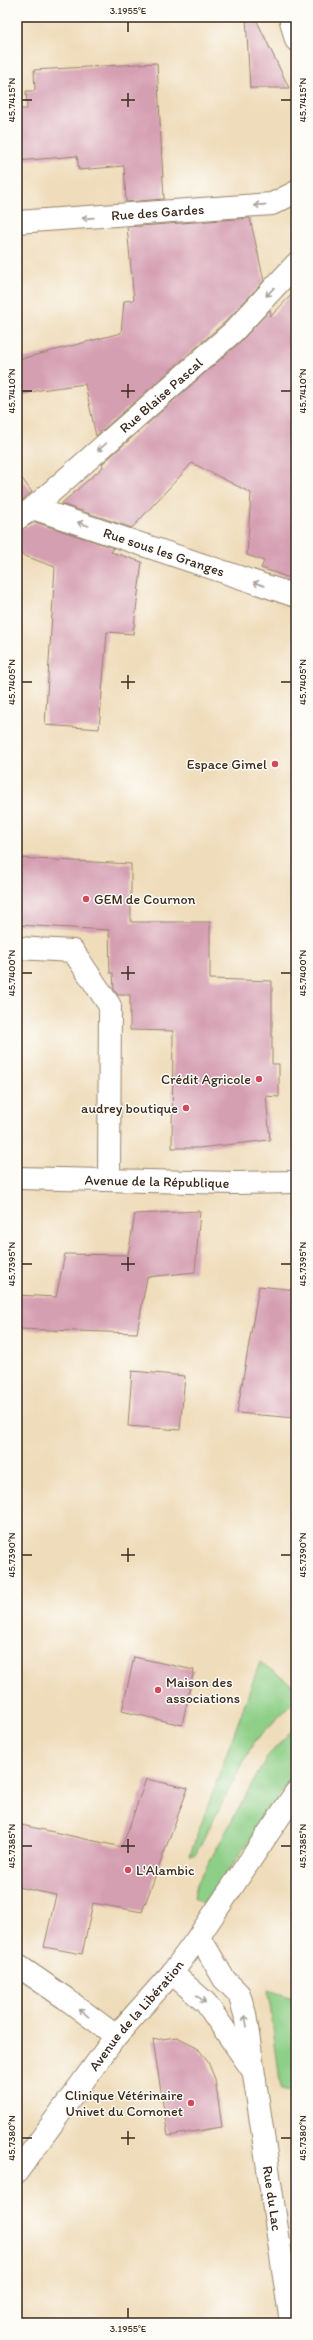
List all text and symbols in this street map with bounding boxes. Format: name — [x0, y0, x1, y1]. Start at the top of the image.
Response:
text: 3.1955°E — [110, 4, 147, 17]
text: 45.7415°N — [5, 78, 18, 122]
text: 45.7415°N — [296, 78, 309, 122]
street label: Rue des Gardes — [111, 201, 205, 224]
one-way arrow — [254, 201, 267, 208]
one-way arrow — [82, 214, 95, 221]
one-way arrow — [265, 287, 274, 297]
street label: Rue Blaise Pascal — [116, 354, 206, 437]
text: 45.7410°N — [5, 368, 18, 414]
text: 45.7410°N — [296, 368, 309, 414]
one-way arrow — [97, 442, 107, 451]
one-way arrow — [77, 520, 89, 528]
street label: Rue sous les Granges — [101, 524, 227, 580]
one-way arrow — [253, 579, 265, 587]
text: 45.7405°N — [5, 659, 18, 705]
text: 45.7405°N — [296, 659, 309, 705]
place label: Espace Gimel — [187, 756, 267, 773]
marker: Espace Gimel — [270, 759, 280, 769]
place label: GEM de Cournon — [94, 891, 196, 908]
marker: GEM de Cournon — [81, 894, 91, 904]
text: 45.7400°N — [5, 949, 18, 996]
text: 45.7400°N — [296, 949, 309, 996]
place label: Crédit Agricole — [161, 1071, 251, 1088]
marker: Crédit Agricole — [254, 1074, 264, 1084]
place label: audrey boutique — [81, 1100, 178, 1117]
marker: audrey boutique — [181, 1103, 191, 1113]
street label: Avenue de la République — [84, 1172, 230, 1192]
text: 45.7395°N — [5, 1242, 18, 1286]
text: 45.7395°N — [296, 1242, 309, 1286]
text: 45.7390°N — [5, 1532, 18, 1578]
text: 45.7390°N — [296, 1532, 309, 1578]
place label: Maison des associations — [166, 1674, 240, 1707]
marker: Maison des associations — [153, 1685, 163, 1695]
text: 45.7385°N — [5, 1823, 18, 1868]
text: 45.7385°N — [296, 1823, 309, 1868]
place label: L'Alambic — [136, 1862, 195, 1879]
marker: L'Alambic — [123, 1865, 133, 1875]
street label: Avenue de la Libération — [85, 1956, 188, 2074]
one-way arrow — [196, 1994, 206, 2003]
one-way arrow — [79, 2008, 90, 2017]
one-way arrow — [242, 2015, 250, 2028]
place label: Clinique Vétérinaire Univet du Cornonet — [65, 2087, 183, 2120]
marker: Clinique Vétérinaire Univet du Cornonet — [186, 2098, 196, 2108]
text: 45.7380°N — [5, 2115, 18, 2161]
text: 45.7380°N — [296, 2115, 309, 2161]
street label: Rue du Lac — [259, 2165, 285, 2232]
text: 3.1955°E — [110, 2322, 147, 2335]

